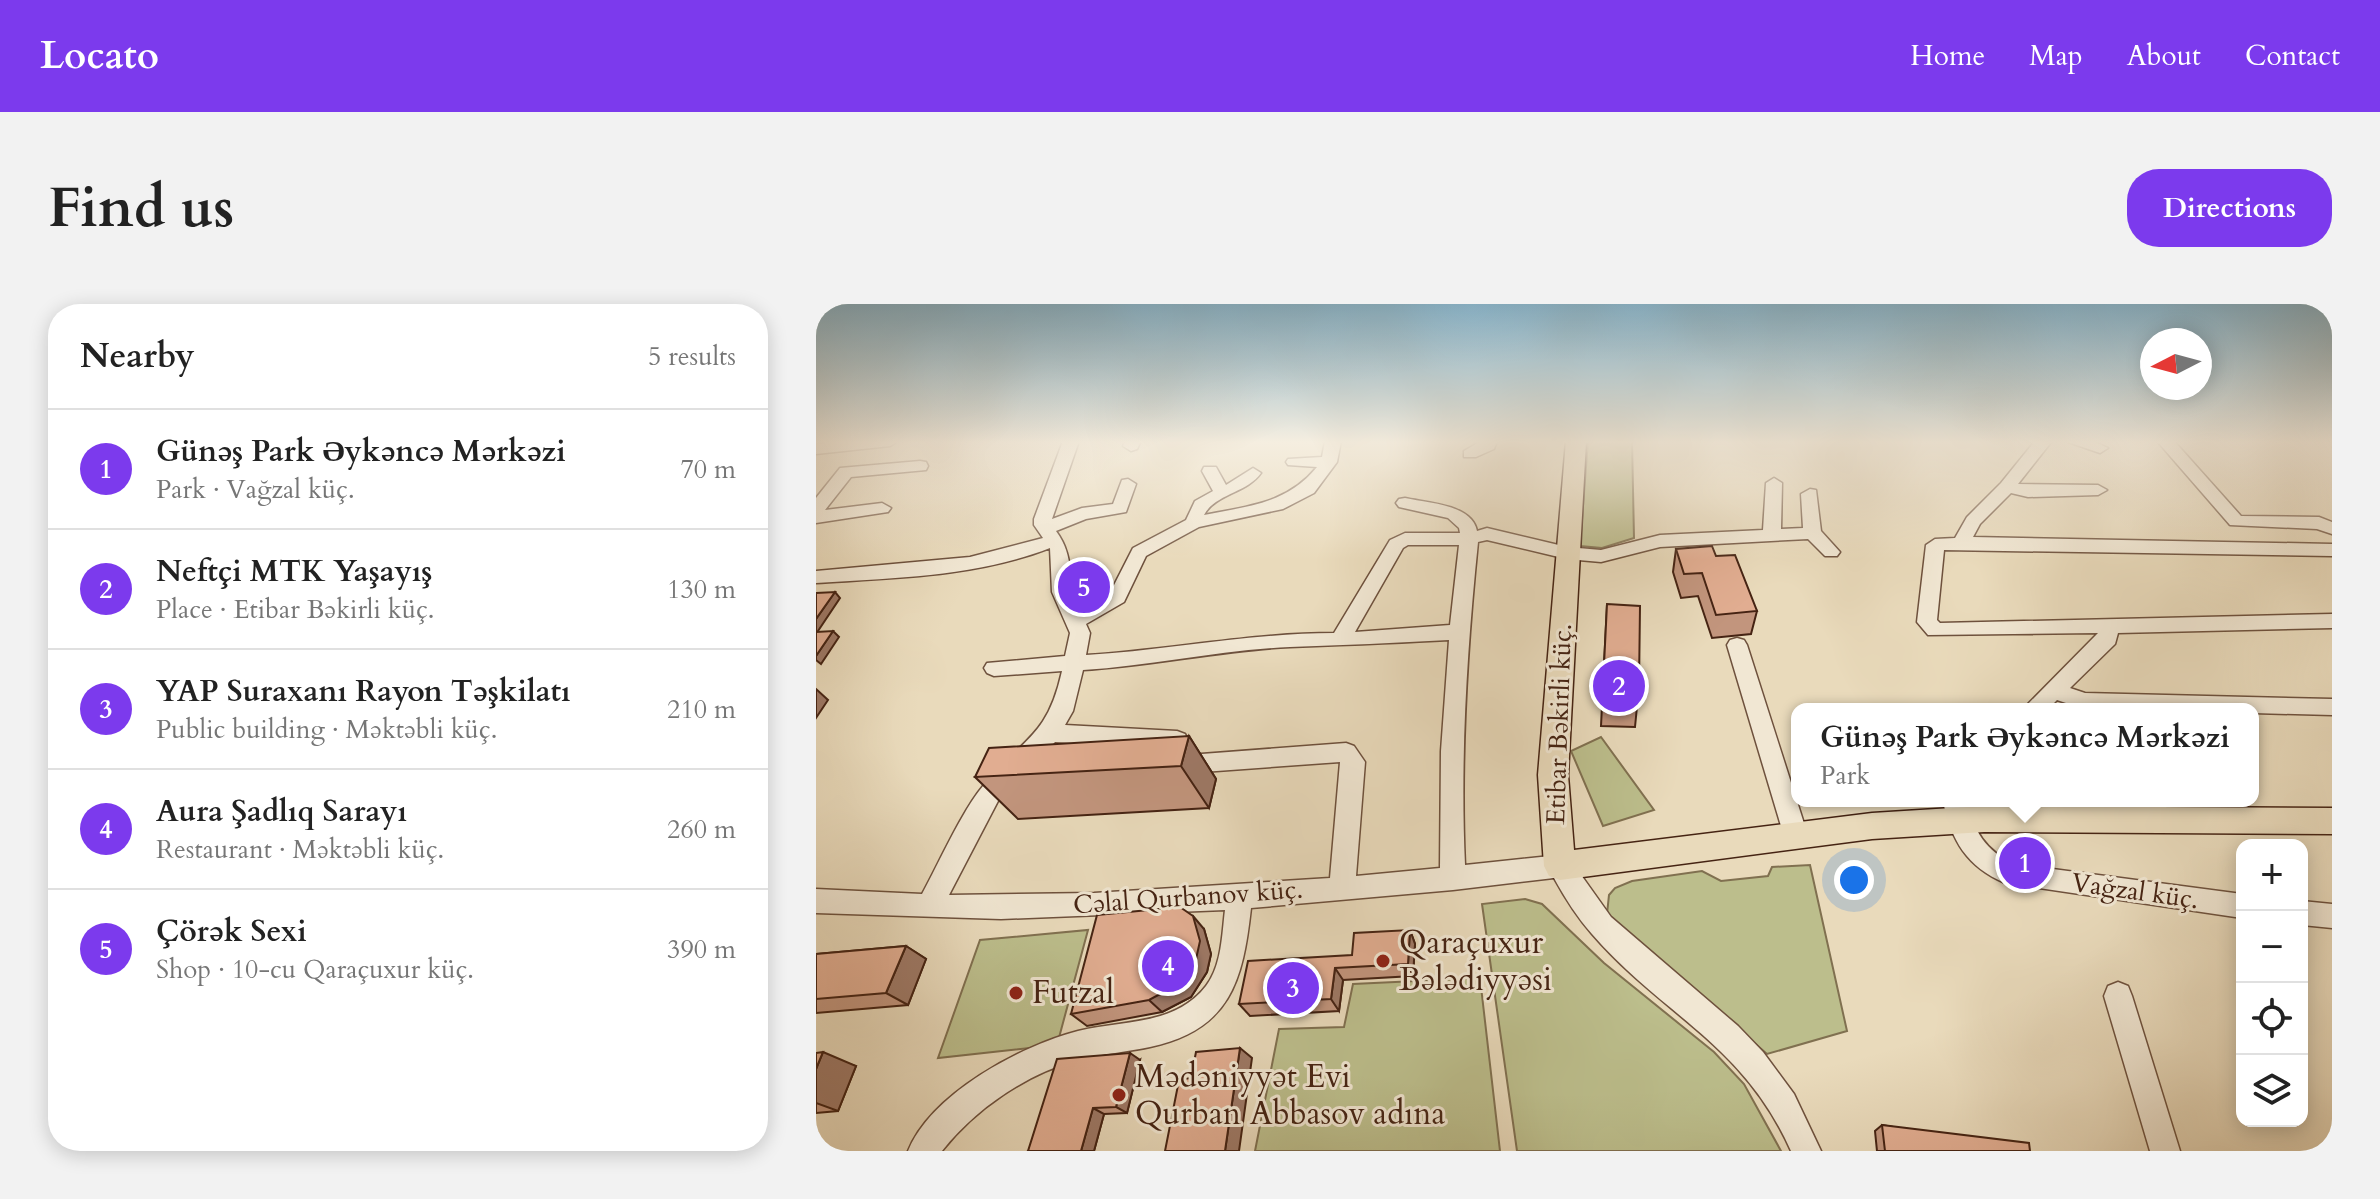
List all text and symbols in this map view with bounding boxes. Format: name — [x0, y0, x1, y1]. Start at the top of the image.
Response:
text: Locato — [40, 30, 159, 82]
text: Home — [1910, 37, 1985, 75]
text: Map — [2029, 37, 2083, 75]
text: About — [2127, 37, 2201, 75]
text: Contact — [2245, 37, 2340, 75]
button: Directions — [2127, 169, 2332, 247]
text: Find us — [48, 171, 234, 246]
north arrow — [2140, 328, 2212, 400]
text: Nearby — [80, 333, 195, 379]
text: 5 results — [648, 339, 736, 374]
text: Günəş Park Əykəncə Mərkəzi — [156, 431, 566, 472]
text: 1 — [99, 452, 113, 487]
text: 70 m — [680, 452, 736, 487]
text: Park · Vağzal küç. — [156, 472, 355, 507]
text: Neftçi MTK Yaşayış — [156, 551, 432, 592]
pin: 5 — [1058, 557, 1110, 617]
text: 2 — [99, 572, 113, 607]
text: 130 m — [667, 572, 736, 607]
text: Place · Etibar Bəkirli küç. — [156, 592, 434, 627]
street label: Etibar Bəkirli küç. — [1538, 623, 1580, 825]
pin: 2 — [1593, 656, 1645, 716]
text: YAP Suraxanı Rayon Təşkilatı — [156, 671, 571, 712]
text: 3 — [99, 692, 113, 727]
text: 210 m — [667, 692, 736, 727]
popup — [1791, 703, 2259, 807]
text: Public building · Məktəbli küç. — [156, 712, 497, 747]
text: Günəş Park Əykəncə Mərkəzi — [1820, 717, 2230, 758]
text: Park — [1820, 758, 1870, 793]
text: Aura Şadlıq Sarayı — [156, 791, 407, 832]
text: 4 — [99, 812, 113, 847]
text: 260 m — [667, 812, 736, 847]
text: Restaurant · Məktəbli küç. — [156, 832, 444, 867]
pin: 1 — [1999, 833, 2051, 893]
map controls — [2236, 839, 2308, 1127]
button: + — [2236, 839, 2308, 911]
your location — [1834, 860, 1874, 900]
street label: Vağzal küç. — [2069, 865, 2201, 917]
street label: Cəlal Qurbanov küç. — [1072, 872, 1304, 922]
text: Çörək Sexi — [156, 911, 307, 952]
button: − — [2236, 911, 2308, 983]
place label: Qaraçuxur Bələdiyyəsi — [1399, 921, 1552, 1002]
text: 5 — [99, 932, 113, 967]
text: 390 m — [667, 932, 736, 967]
pin: 4 — [1142, 936, 1194, 996]
text: Shop · 10-cu Qaraçuxur küç. — [156, 952, 474, 987]
marker: Qaraçuxur Bələdiyyəsi — [1374, 952, 1392, 970]
pin: 3 — [1267, 958, 1319, 1018]
place label: Futzal — [1032, 971, 1114, 1015]
button: locate — [2236, 983, 2308, 1055]
marker: Futzal — [1007, 984, 1025, 1002]
place label: Mədəniyyət Evi Qurban Abbasov adına — [1135, 1055, 1445, 1136]
button: layers — [2236, 1055, 2308, 1127]
marker: Mədəniyyət Evi Qurban Abbasov adına — [1110, 1086, 1128, 1104]

